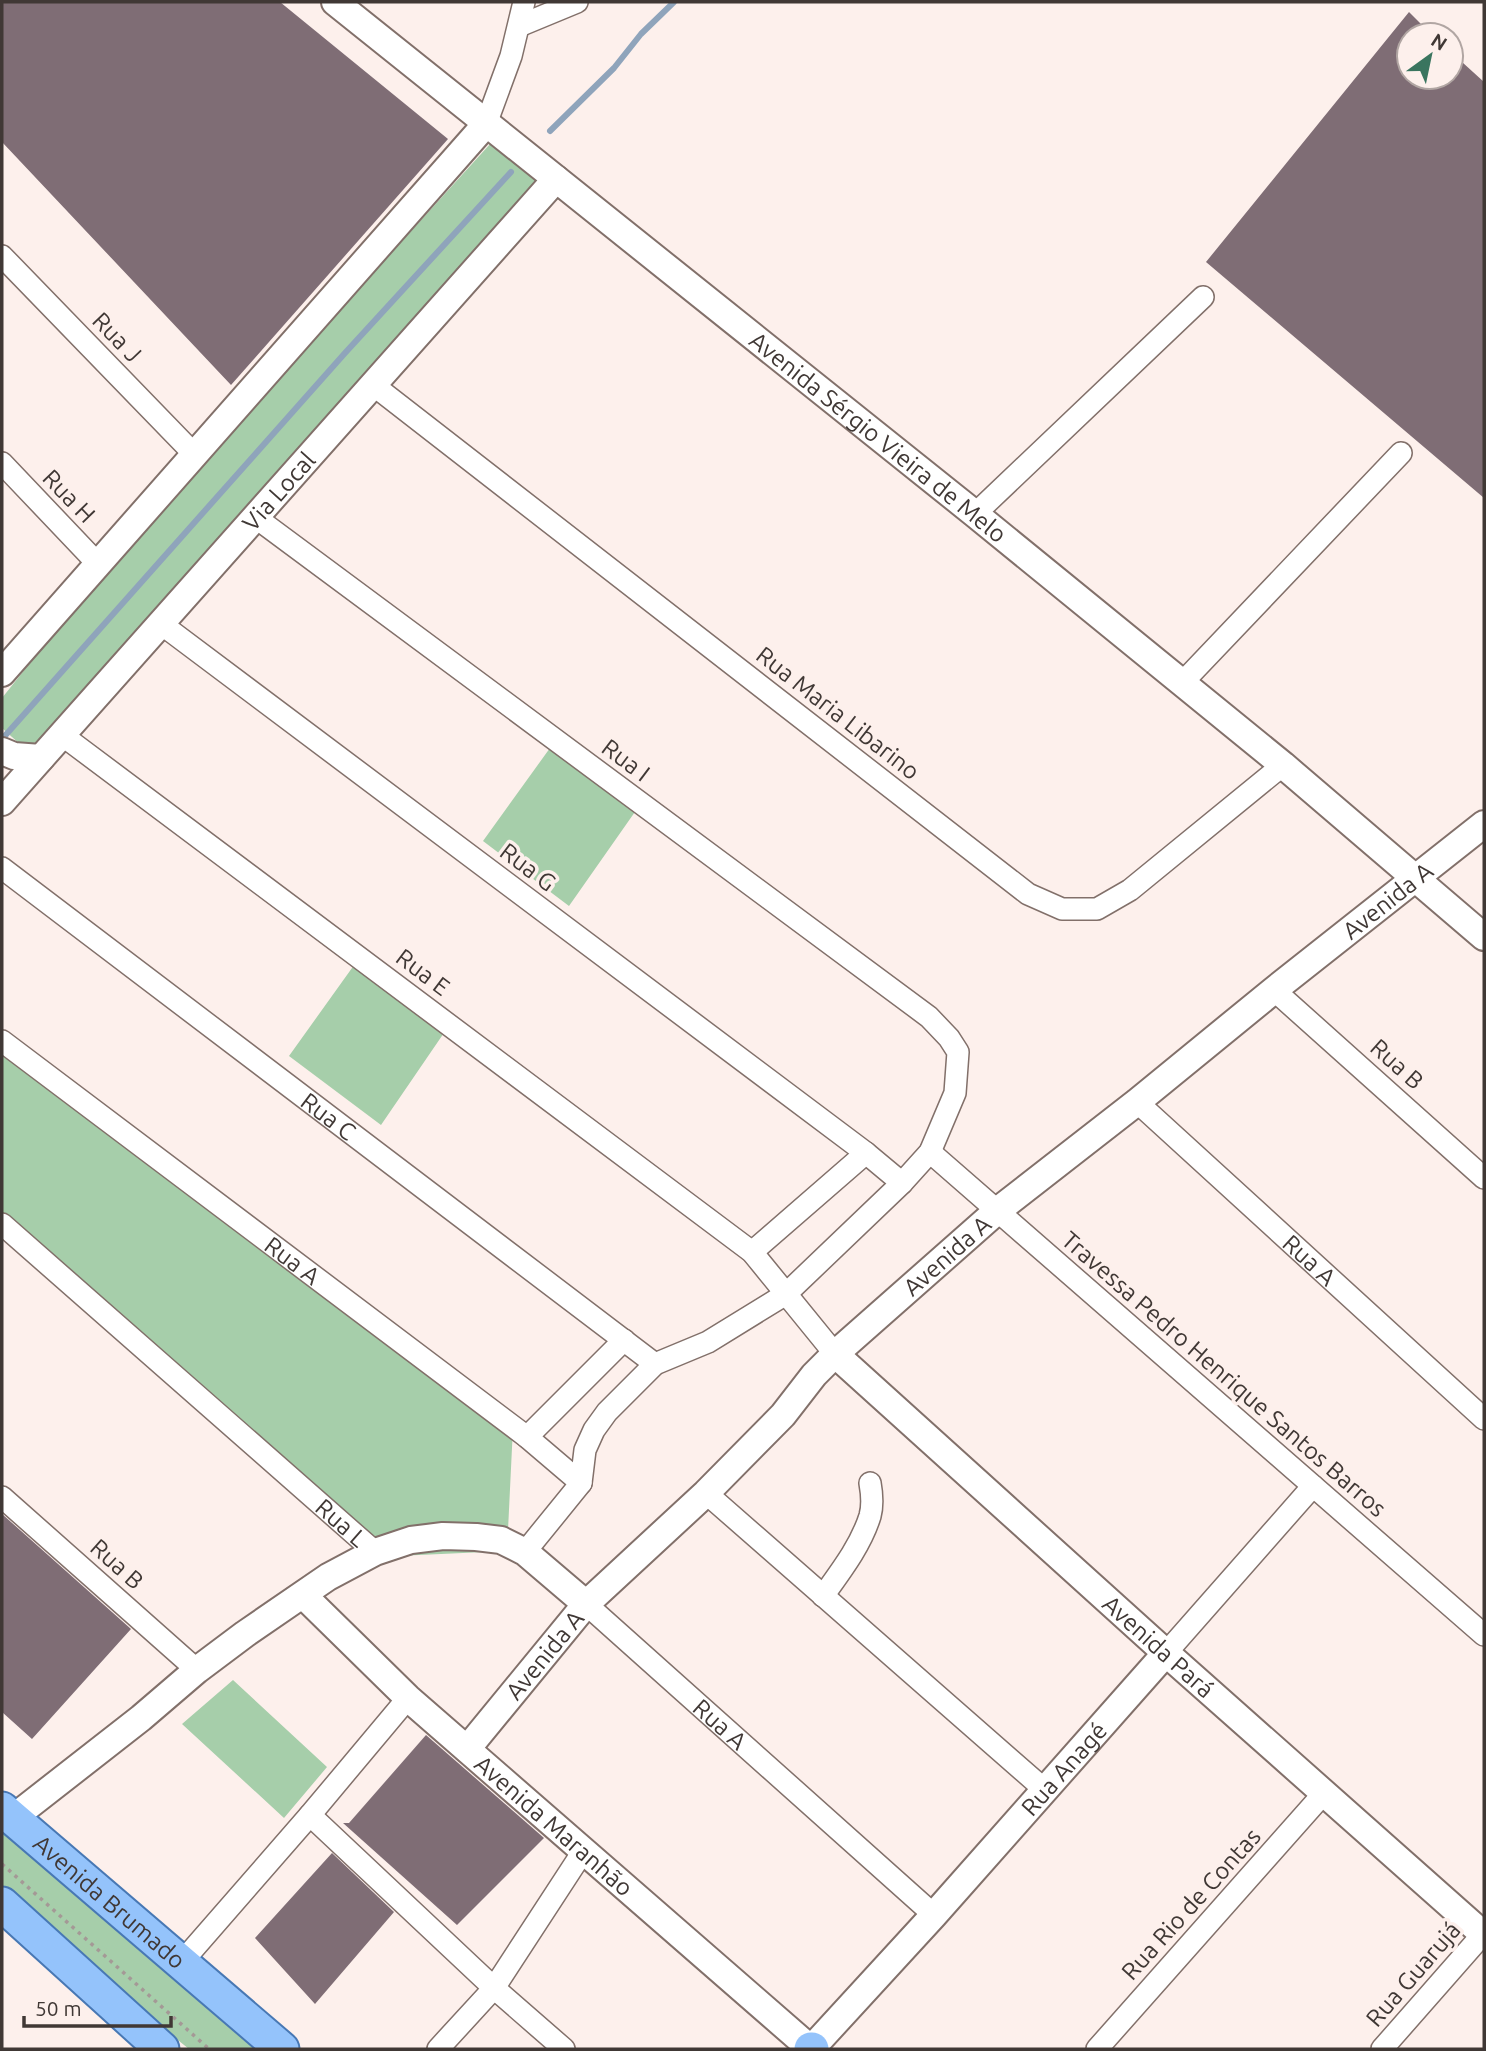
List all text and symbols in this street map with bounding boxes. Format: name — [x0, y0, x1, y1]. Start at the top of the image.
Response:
north arrow — [1395, 21, 1465, 91]
text: N — [1427, 29, 1451, 55]
street label: Rua J — [87, 307, 147, 367]
street label: Avenida Sérgio Vieira de Melo — [745, 326, 1012, 548]
street label: Via Local — [237, 446, 320, 536]
street label: Rua H — [37, 464, 101, 528]
street label: Rua Maria Libarino — [751, 641, 925, 785]
street label: Rua I — [597, 733, 655, 787]
street label: Rua G — [495, 837, 561, 897]
street label: Avenida A — [1337, 856, 1438, 944]
street label: Rua E — [391, 943, 455, 1001]
street label: Rua B — [1365, 1033, 1429, 1095]
street label: Rua C — [296, 1087, 361, 1145]
street label: Avenida A — [898, 1209, 996, 1301]
street label: Travessa Pedro Henrique Santos Barros — [1056, 1226, 1392, 1522]
street label: Rua A — [1278, 1229, 1342, 1291]
street label: Rua A — [260, 1231, 326, 1290]
street label: Rua L — [310, 1493, 372, 1552]
street label: Rua B — [85, 1533, 149, 1595]
street label: Avenida Pará — [1098, 1589, 1220, 1703]
street label: Avenida A — [500, 1604, 589, 1705]
street label: Rua A — [688, 1693, 753, 1755]
street label: Rua Anagé — [1015, 1716, 1112, 1821]
street label: Avenida Maranhão — [470, 1749, 639, 1901]
street label: Rua Rio de Contas — [1116, 1823, 1266, 1985]
street label: Avenida Brumado — [29, 1829, 191, 1974]
street label: Rua Guarujá — [1360, 1916, 1466, 2032]
scale bar — [24, 1984, 172, 2028]
text: 50 m — [35, 1996, 82, 2020]

